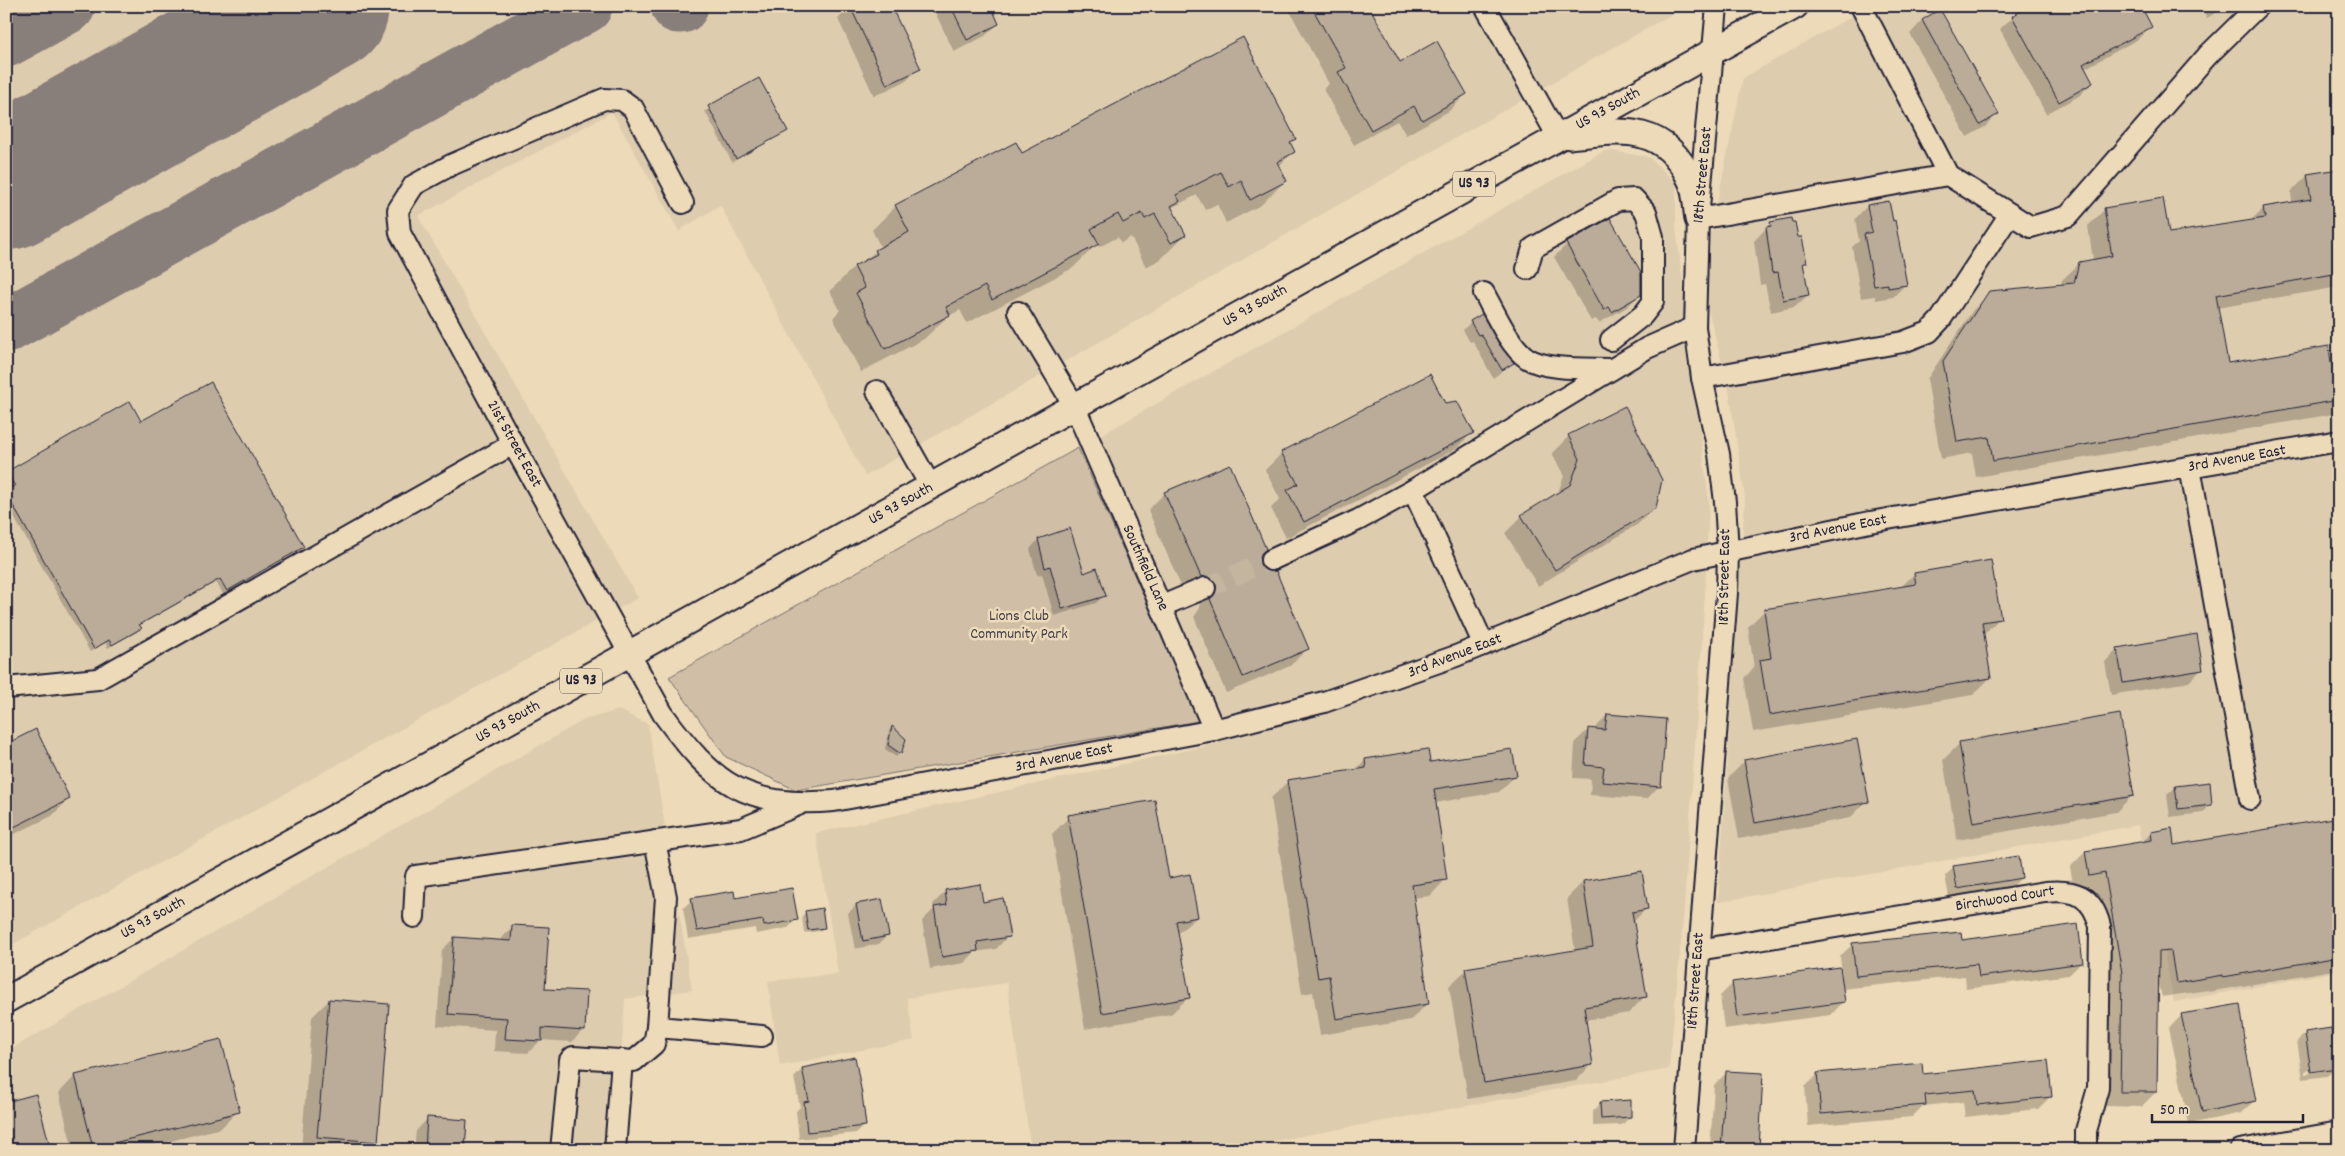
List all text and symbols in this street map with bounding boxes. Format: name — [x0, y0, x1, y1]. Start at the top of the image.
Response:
street label: US 93 South — [1571, 82, 1645, 136]
street label: 18th Street East — [1687, 126, 1719, 224]
road number: US 93 — [1453, 172, 1495, 196]
street label: US 93 South — [1218, 279, 1292, 333]
street label: 21st Street East — [480, 396, 548, 492]
street label: 3rd Avenue East — [2186, 439, 2288, 479]
street label: US 93 South — [864, 477, 938, 531]
street label: 3rd Avenue East — [1787, 508, 1889, 550]
street label: Southfield Lane — [1116, 521, 1174, 615]
street label: 18th Street East — [1713, 528, 1737, 626]
park label: Lions Club Community Park — [970, 605, 1068, 646]
street label: 3rd Avenue East — [1405, 627, 1505, 684]
road number: US 93 — [560, 668, 602, 694]
street label: US 93 South — [471, 695, 545, 749]
street label: 3rd Avenue East — [1013, 737, 1115, 779]
street label: Birchwood Court — [1954, 880, 2056, 918]
street label: US 93 South — [116, 891, 190, 945]
street label: 18th Street East — [1681, 932, 1711, 1030]
scale bar — [2152, 1091, 2304, 1123]
text: 50 m — [2160, 1100, 2189, 1122]

